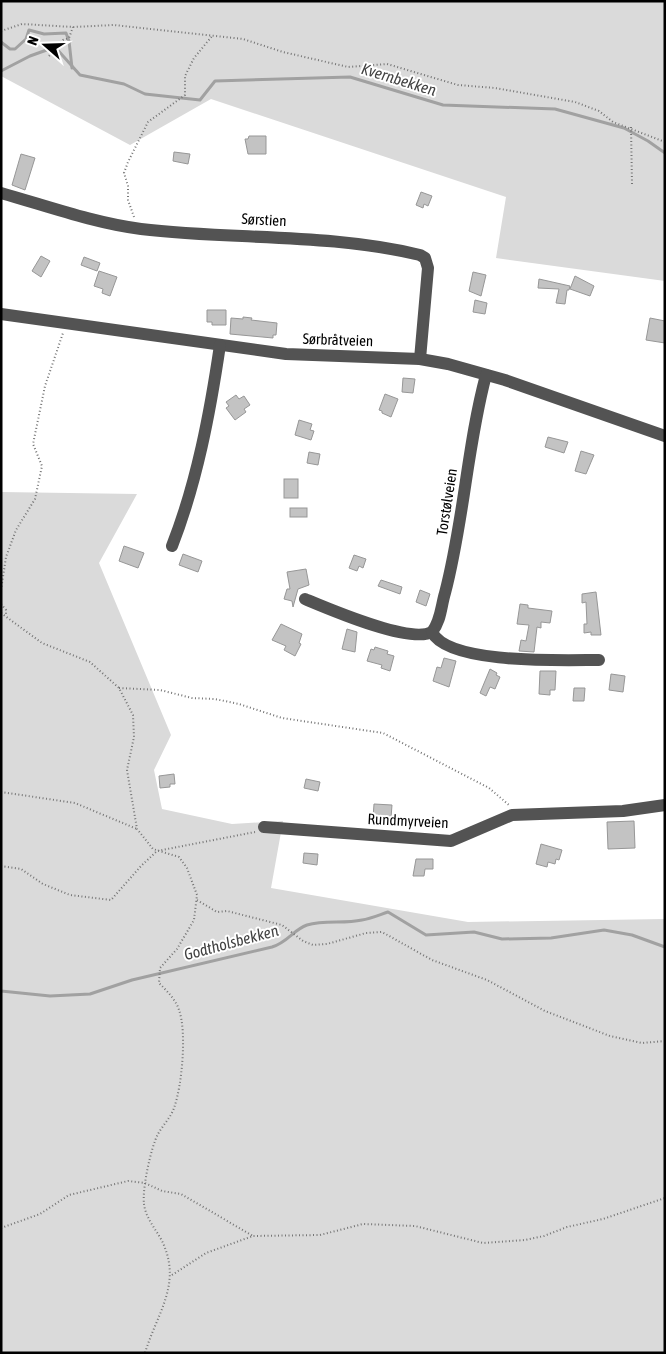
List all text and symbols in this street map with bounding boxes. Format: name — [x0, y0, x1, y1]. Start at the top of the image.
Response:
north arrow — [20, 20, 70, 70]
text: N — [24, 34, 42, 47]
water label: Kvernbekken — [359, 59, 439, 99]
street label: Sørstien — [241, 210, 287, 229]
street label: Sørbråtveien — [302, 330, 374, 349]
street label: Torstølveien — [433, 467, 460, 537]
street label: Rundmyrveien — [367, 810, 449, 831]
water label: Godtholsbekken — [182, 921, 280, 963]

